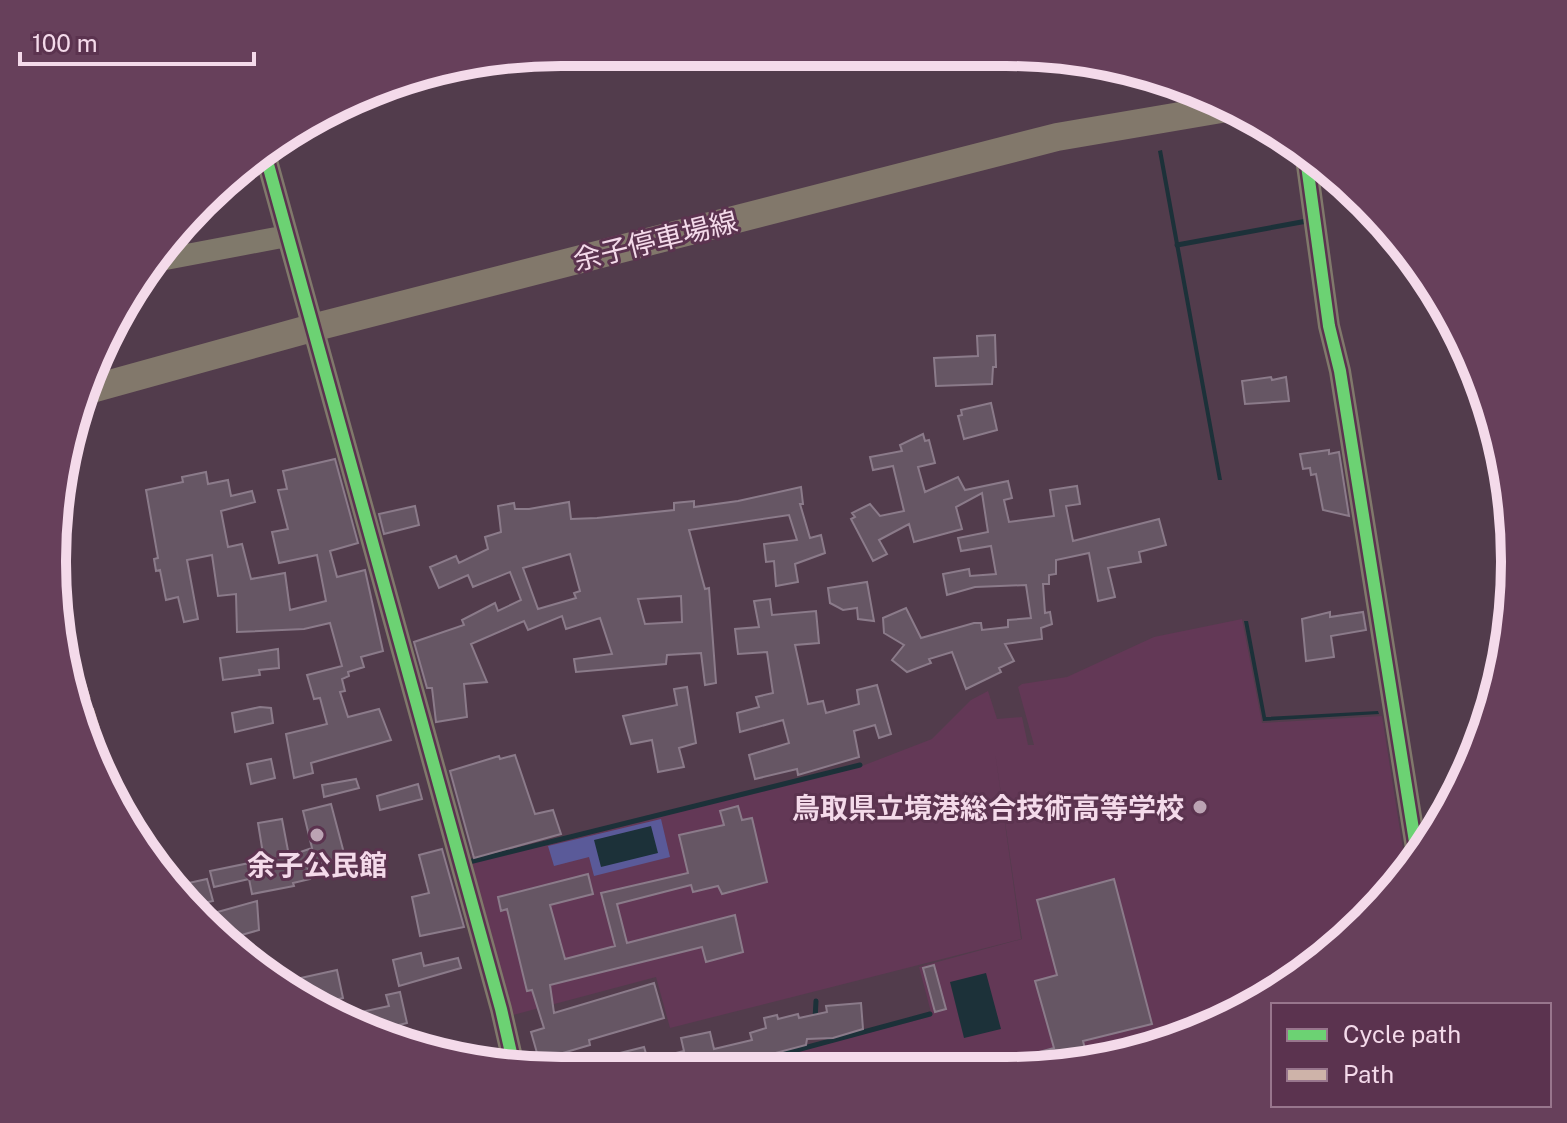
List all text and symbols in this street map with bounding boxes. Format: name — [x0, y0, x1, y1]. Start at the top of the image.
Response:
scale bar — [20, 16, 254, 66]
text: 100 m — [32, 29, 98, 57]
street label: 余子停車場線 — [569, 204, 741, 276]
place label: 鳥取県立境港総合技術高等学校 — [792, 791, 1184, 824]
marker: 鳥取県立境港総合技術高等学校 — [1191, 798, 1209, 816]
marker: 余子公民館 — [308, 826, 326, 844]
place label: 余子公民館 — [247, 848, 387, 881]
legend — [1271, 1003, 1551, 1107]
text: Cycle path — [1343, 1020, 1461, 1048]
text: Path — [1343, 1060, 1394, 1088]

